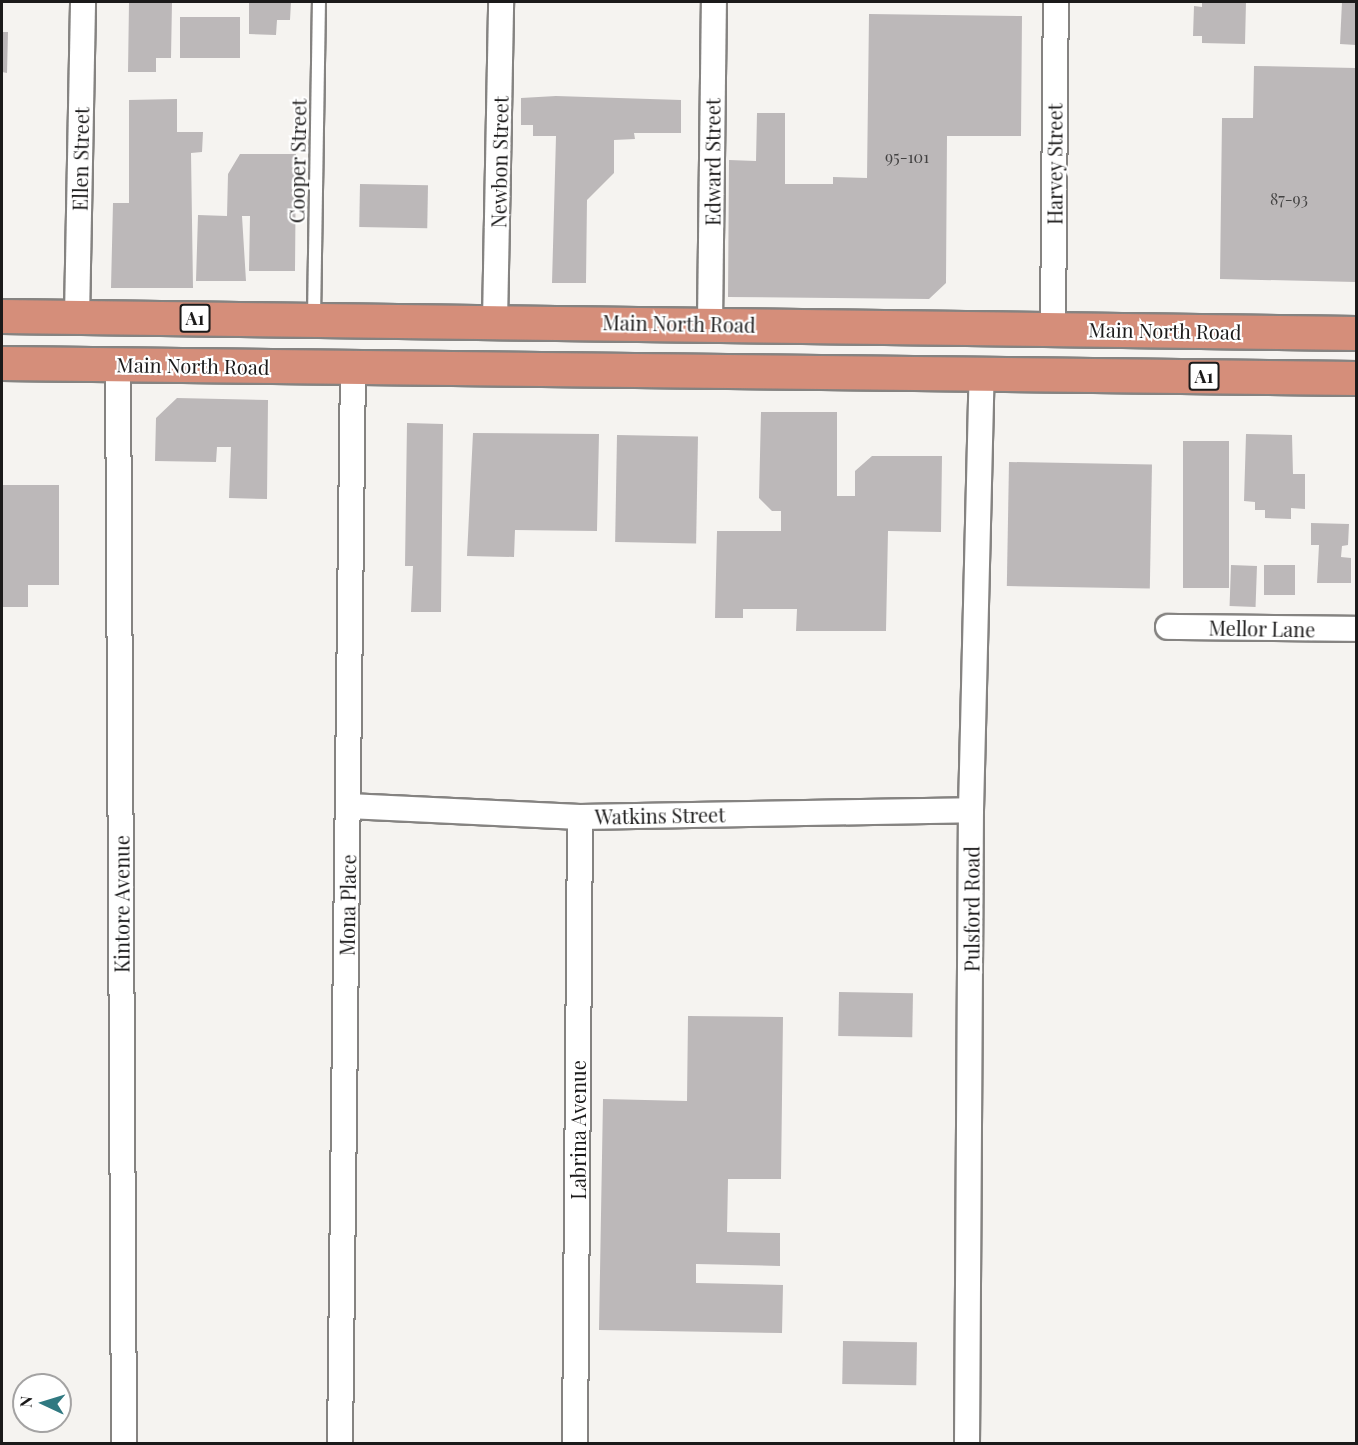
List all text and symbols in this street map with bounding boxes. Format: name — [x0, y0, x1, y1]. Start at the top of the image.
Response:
street label: Newbon Street — [486, 96, 512, 228]
street label: Cooper Street — [284, 98, 310, 224]
street label: Edward Street — [700, 98, 724, 226]
street label: Harvey Street — [1042, 103, 1066, 225]
street label: Ellen Street — [67, 107, 93, 211]
house number: 95-101 — [885, 147, 929, 167]
house number: 87-93 — [1270, 189, 1308, 209]
road number: A1 — [178, 303, 212, 333]
street label: Main North Road — [602, 310, 756, 336]
street label: Main North Road — [1088, 317, 1242, 343]
street label: Main North Road — [116, 352, 270, 378]
road number: A1 — [1188, 361, 1220, 391]
street label: Mellor Lane — [1208, 615, 1316, 641]
street label: Watkins Street — [595, 802, 725, 828]
street label: Kintore Avenue — [109, 835, 133, 973]
street label: Pulsford Road — [959, 846, 983, 972]
street label: Mona Place — [334, 854, 360, 956]
street label: Labrina Avenue — [565, 1060, 589, 1200]
north arrow — [12, 1373, 72, 1433]
text: N — [15, 1395, 36, 1408]

